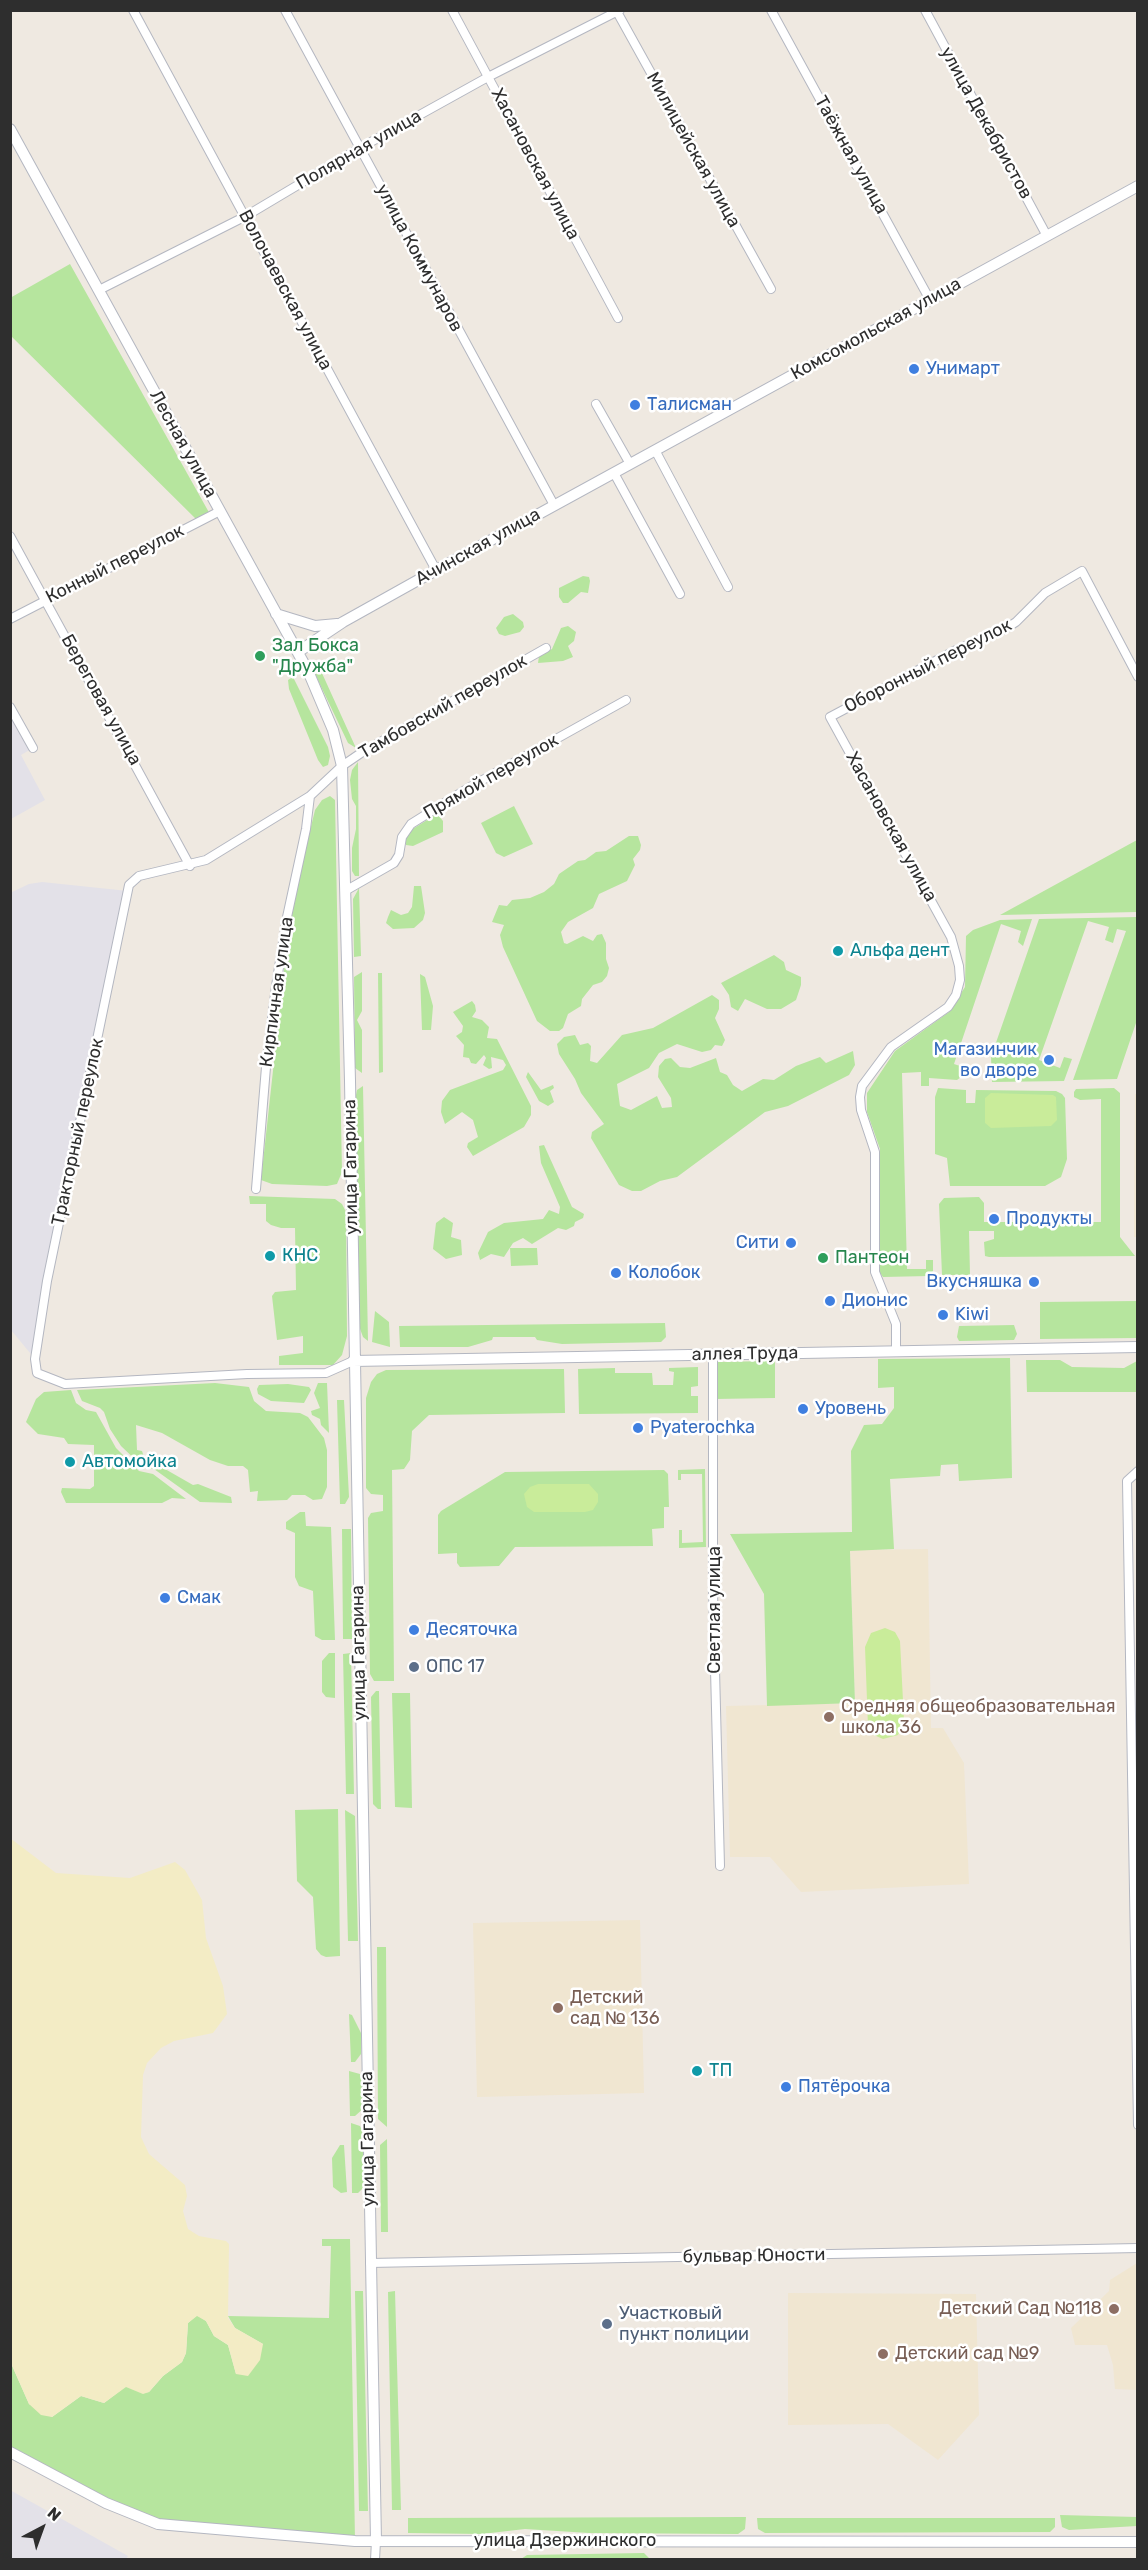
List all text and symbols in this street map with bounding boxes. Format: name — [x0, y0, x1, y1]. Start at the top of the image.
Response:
street label: улица Декабристов — [935, 43, 1037, 203]
street label: Милицейская улица — [641, 69, 745, 231]
street label: Хасановская улица — [486, 85, 584, 243]
street label: Таёжная улица — [810, 92, 892, 218]
street label: Полярная улица — [293, 105, 425, 195]
street label: улица Коммунаров — [371, 181, 467, 335]
street label: Волочаевская улица — [234, 206, 336, 374]
street label: Комсомольская улица — [787, 273, 965, 385]
place label: Унимарт — [926, 358, 1000, 380]
marker: Унимарт — [907, 362, 921, 376]
street label: Лесная улица — [145, 386, 221, 502]
place label: Талисман — [647, 394, 732, 416]
marker: Талисман — [628, 398, 642, 412]
street label: Ачинская улица — [412, 504, 544, 590]
street label: Конный переулок — [42, 520, 188, 608]
street label: Оборонный переулок — [841, 614, 1015, 718]
street label: Береговая улица — [56, 631, 146, 769]
place label: Зал Бокса "Дружба" — [272, 635, 359, 678]
marker: Зал Бокса "Дружба" — [253, 649, 267, 663]
street label: Тамбовский переулок — [355, 650, 531, 764]
street label: Прямой переулок — [420, 730, 562, 824]
street label: Хасановская улица — [841, 748, 941, 906]
street label: Кирпичная улица — [256, 915, 298, 1069]
place label: Альфа дент — [850, 940, 950, 962]
marker: Альфа дент — [831, 944, 845, 958]
street label: Тракторный переулок — [48, 1036, 108, 1228]
place label: Магазинчик во дворе — [933, 1039, 1037, 1082]
marker: Магазинчик во дворе — [1042, 1053, 1056, 1067]
street label: улица Гагарина — [339, 1099, 363, 1235]
place label: Продукты — [1006, 1208, 1092, 1230]
marker: Продукты — [987, 1212, 1001, 1226]
place label: Сити — [736, 1232, 779, 1254]
marker: Сити — [784, 1236, 798, 1250]
place label: КНС — [282, 1245, 318, 1267]
place label: Пантеон — [835, 1247, 909, 1269]
marker: КНС — [263, 1249, 277, 1263]
marker: Пантеон — [816, 1251, 830, 1265]
place label: Колобок — [628, 1262, 700, 1284]
marker: Колобок — [609, 1266, 623, 1280]
place label: Вкусняшка — [926, 1271, 1022, 1293]
marker: Вкусняшка — [1027, 1275, 1041, 1289]
place label: Дионис — [842, 1290, 908, 1312]
marker: Дионис — [823, 1294, 837, 1308]
place label: Kiwi — [955, 1304, 989, 1326]
marker: Kiwi — [936, 1308, 950, 1322]
street label: аллея Труда — [692, 1342, 798, 1366]
place label: Уровень — [815, 1398, 886, 1420]
marker: Уровень — [796, 1402, 810, 1416]
place label: Pyaterochka — [650, 1417, 755, 1439]
marker: Pyaterochka — [631, 1421, 645, 1435]
place label: Автомойка — [82, 1451, 177, 1473]
marker: Автомойка — [63, 1455, 77, 1469]
street label: Светлая улица — [704, 1546, 726, 1674]
street label: улица Гагарина — [347, 1585, 371, 1721]
place label: Смак — [177, 1587, 221, 1609]
marker: Смак — [158, 1591, 172, 1605]
place label: Десяточка — [426, 1619, 518, 1641]
marker: Десяточка — [407, 1623, 421, 1637]
place label: ОПС 17 — [426, 1656, 484, 1678]
marker: ОПС 17 — [407, 1660, 421, 1674]
place label: Средняя общеобразовательная школа 36 — [841, 1696, 1115, 1738]
marker: Средняя общеобразовательная школа 36 — [822, 1710, 836, 1724]
place label: Детский сад № 136 — [570, 1987, 660, 2030]
marker: Детский сад № 136 — [551, 2001, 565, 2015]
place label: ТП — [709, 2060, 732, 2082]
marker: ТП — [690, 2064, 704, 2078]
street label: улица Гагарина — [356, 2071, 380, 2207]
place label: Пятёрочка — [798, 2076, 891, 2098]
marker: Пятёрочка — [779, 2080, 793, 2094]
street label: бульвар Юности — [682, 2244, 826, 2268]
place label: Детский Сад №118 — [939, 2298, 1102, 2320]
marker: Детский Сад №118 — [1107, 2302, 1121, 2316]
place label: Участковый пункт полиции — [619, 2303, 749, 2346]
marker: Участковый пункт полиции — [600, 2317, 614, 2331]
place label: Детский сад №9 — [895, 2343, 1040, 2365]
marker: Детский сад №9 — [876, 2347, 890, 2361]
north arrow — [12, 2498, 72, 2558]
text: N — [44, 2503, 65, 2525]
street label: улица Дзержинского — [474, 2530, 656, 2552]

